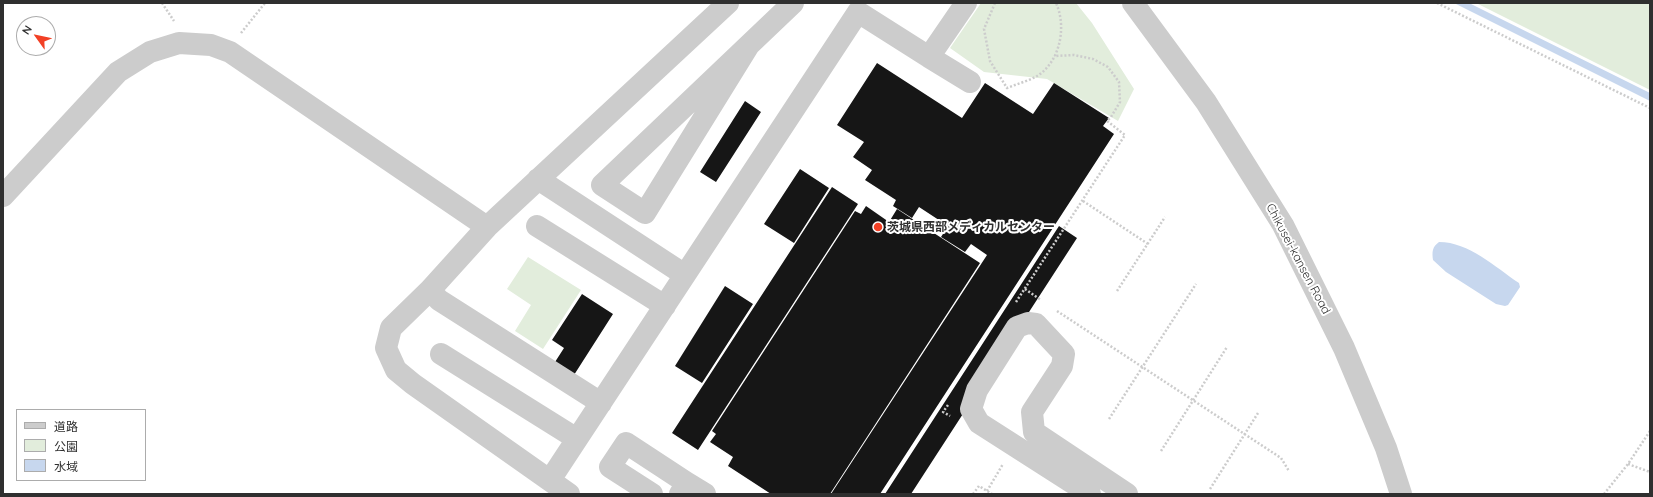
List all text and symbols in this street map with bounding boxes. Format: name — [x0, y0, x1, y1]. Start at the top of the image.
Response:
north arrow — [16, 16, 56, 56]
text: N — [19, 23, 35, 37]
street label: Chikusei-kansen Road — [1263, 201, 1333, 317]
place label: 茨城県西部メディカルセンター — [887, 220, 1055, 234]
marker: 茨城県西部メディカルセンター — [872, 221, 884, 233]
legend — [16, 409, 146, 481]
text: 道路 — [54, 419, 78, 434]
text: 公園 — [54, 439, 78, 454]
text: 水域 — [54, 459, 78, 474]

